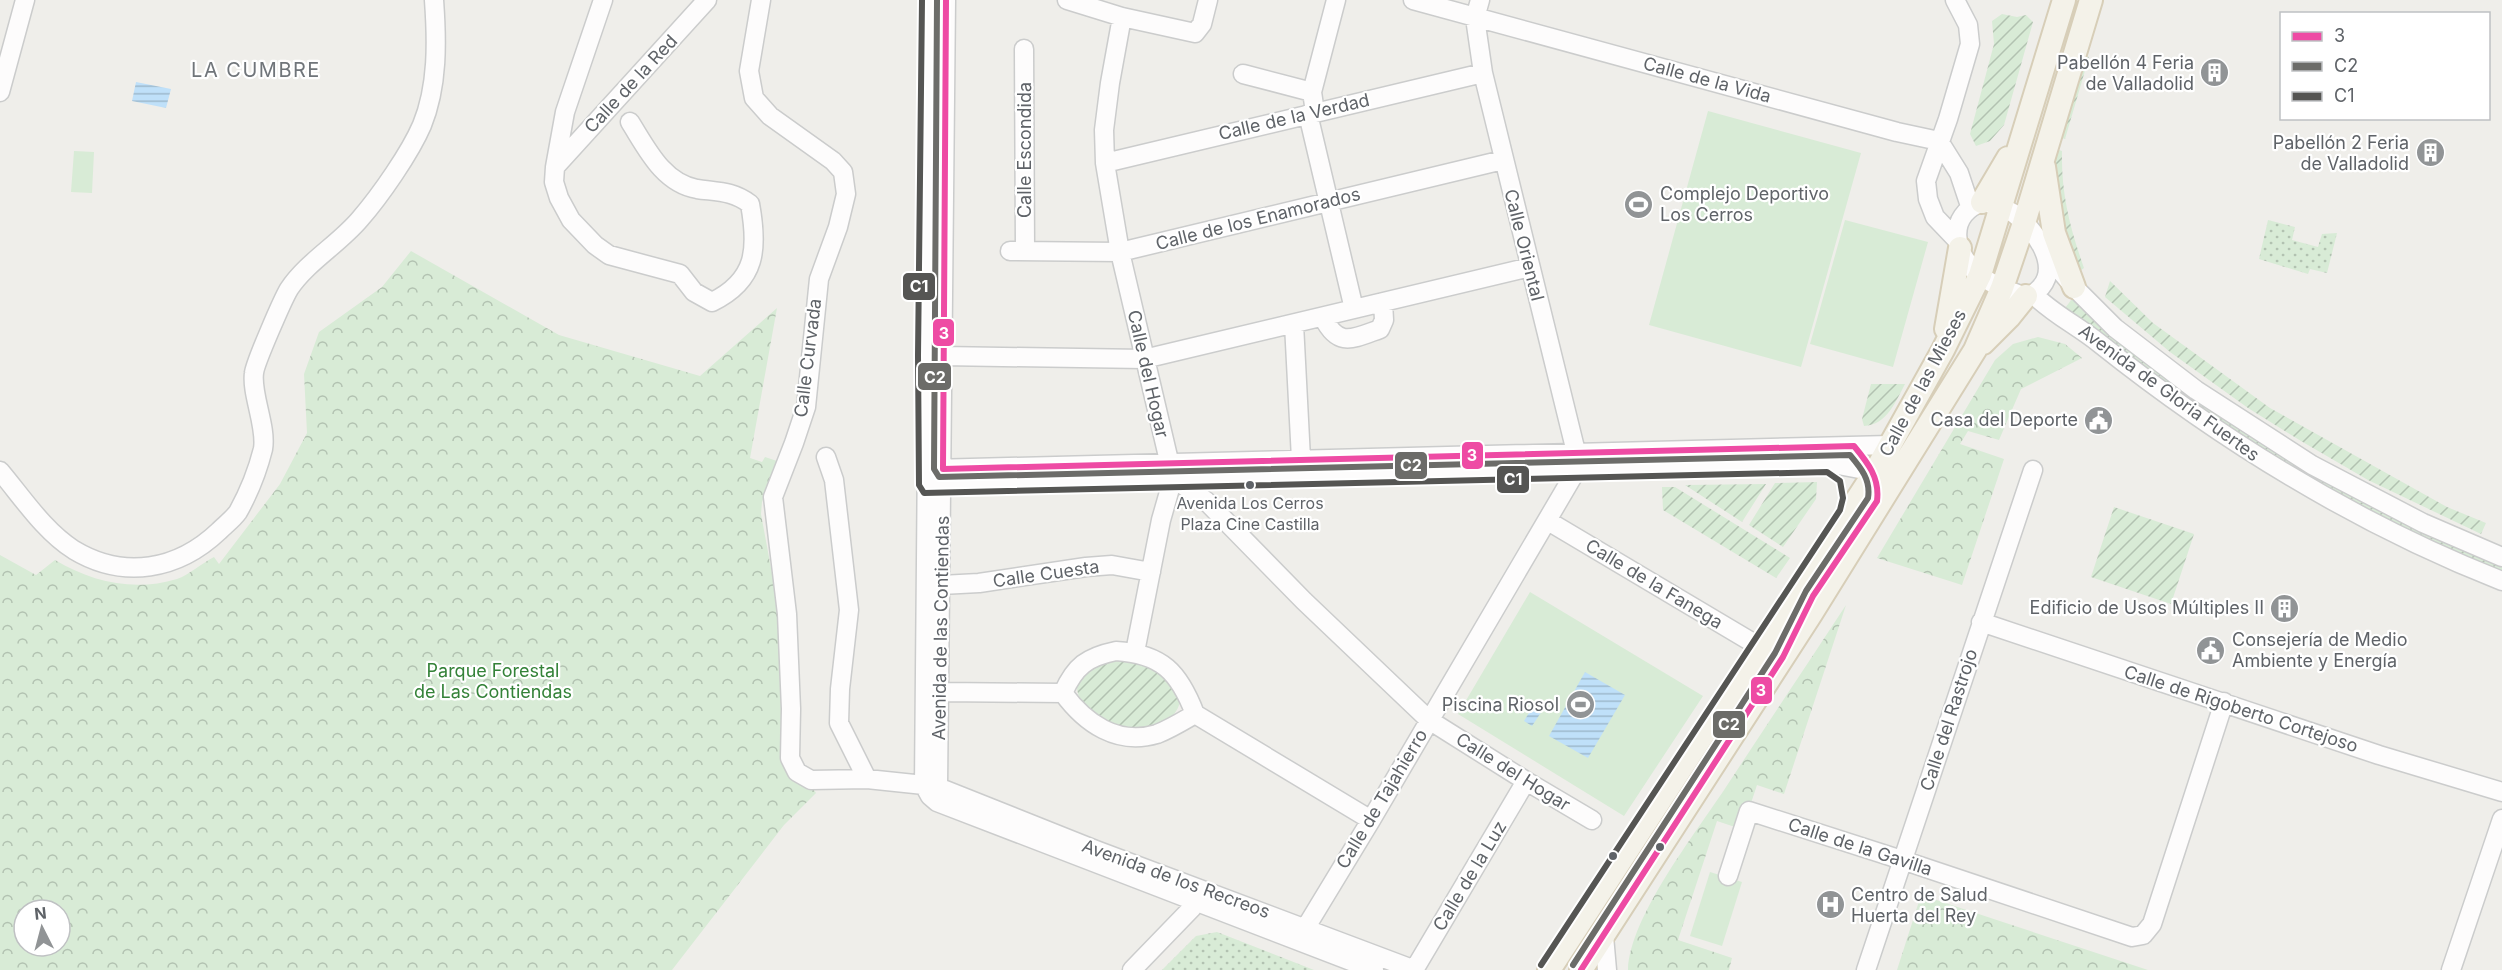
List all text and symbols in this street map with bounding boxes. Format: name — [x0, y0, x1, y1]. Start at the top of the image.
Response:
legend — [2280, 12, 2490, 120]
text: 3 — [2334, 25, 2345, 46]
street label: Calle de la Red — [580, 30, 681, 137]
street label: Calle de la Vida — [1641, 52, 1773, 107]
place label: Pabellón 4 Feria de Valladolid — [2057, 52, 2194, 94]
text: C2 — [2334, 55, 2358, 76]
building icon: Pabellón 4 Feria de Valladolid — [2199, 57, 2231, 89]
district label: LA CUMBRE — [191, 58, 321, 82]
street label: Calle Escondida — [1014, 82, 1035, 218]
text: C1 — [2334, 85, 2354, 106]
street label: Calle de la Verdad — [1216, 89, 1371, 144]
place label: Pabellón 2 Feria de Valladolid — [2273, 132, 2409, 174]
building icon: Pabellón 2 Feria de Valladolid — [2414, 137, 2446, 169]
street label: Calle de los Enamorados — [1153, 183, 1362, 254]
place label: Complejo Deportivo Los Cerros — [1660, 183, 1829, 225]
street label: Calle Oriental — [1500, 187, 1548, 303]
sports icon: Complejo Deportivo Los Cerros — [1623, 188, 1655, 220]
line badge: C1 — [902, 272, 936, 301]
text: C1 — [910, 276, 928, 296]
street label: Calle Curvada — [790, 297, 825, 419]
street label: Calle de las Mieses — [1875, 306, 1970, 460]
street label: Calle del Hogar — [1124, 308, 1173, 440]
line badge: 3 — [932, 318, 955, 347]
street label: Avenida de Gloria Fuertes — [2075, 320, 2264, 465]
text: 3 — [939, 323, 949, 343]
line badge: C2 — [917, 362, 952, 391]
text: C2 — [924, 367, 946, 387]
public building icon: Casa del Deporte — [2083, 404, 2115, 436]
place label: Casa del Deporte — [1931, 409, 2078, 430]
line badge: 3 — [1461, 441, 1484, 470]
text: 3 — [1467, 445, 1477, 465]
line badge: C2 — [1394, 451, 1428, 480]
text: C2 — [1400, 455, 1422, 475]
line badge: C1 — [1496, 465, 1530, 494]
text: C1 — [1504, 469, 1522, 489]
marker: Avenida Los Cerros Plaza Cine Castilla — [1244, 479, 1256, 491]
place label: Avenida Los Cerros Plaza Cine Castilla — [1176, 493, 1324, 534]
street label: Avenida de las Contiendas — [928, 515, 953, 741]
street label: Calle de la Fanega — [1582, 534, 1727, 633]
street label: Calle Cuesta — [991, 556, 1101, 591]
building icon: Edificio de Usos Múltiples II — [2269, 592, 2301, 624]
place label: Edificio de Usos Múltiples II — [2030, 597, 2264, 618]
place label: Consejería de Medio Ambiente y Energía — [2232, 629, 2408, 671]
public building icon: Consejería de Medio Ambiente y Energía — [2195, 634, 2227, 666]
street label: Calle del Rastrojo — [1916, 646, 1981, 793]
park label: Parque Forestal de Las Contiendas — [414, 660, 572, 702]
street label: Calle de Rigoberto Cortejoso — [2122, 661, 2361, 756]
line badge: 3 — [1750, 676, 1773, 705]
text: 3 — [1756, 680, 1766, 700]
sports icon: Piscina Riosol — [1564, 689, 1596, 721]
place label: Piscina Riosol — [1442, 694, 1559, 715]
line badge: C2 — [1712, 710, 1746, 739]
text: C2 — [1718, 714, 1740, 734]
street label: Calle de Tajahierro — [1332, 725, 1431, 872]
street label: Calle del Hogar — [1452, 728, 1574, 815]
street label: Calle de la Gavilla — [1785, 813, 1935, 880]
street label: Calle de la Luz — [1429, 817, 1511, 934]
street label: Avenida de los Recreos — [1079, 835, 1273, 922]
unlabelled marker — [1654, 841, 1666, 853]
unlabelled marker — [1607, 850, 1619, 862]
place label: Centro de Salud Huerta del Rey — [1851, 884, 1988, 926]
hospital icon: Centro de Salud Huerta del Rey — [1814, 889, 1846, 921]
north arrow — [12, 898, 72, 958]
text: N — [33, 902, 48, 924]

